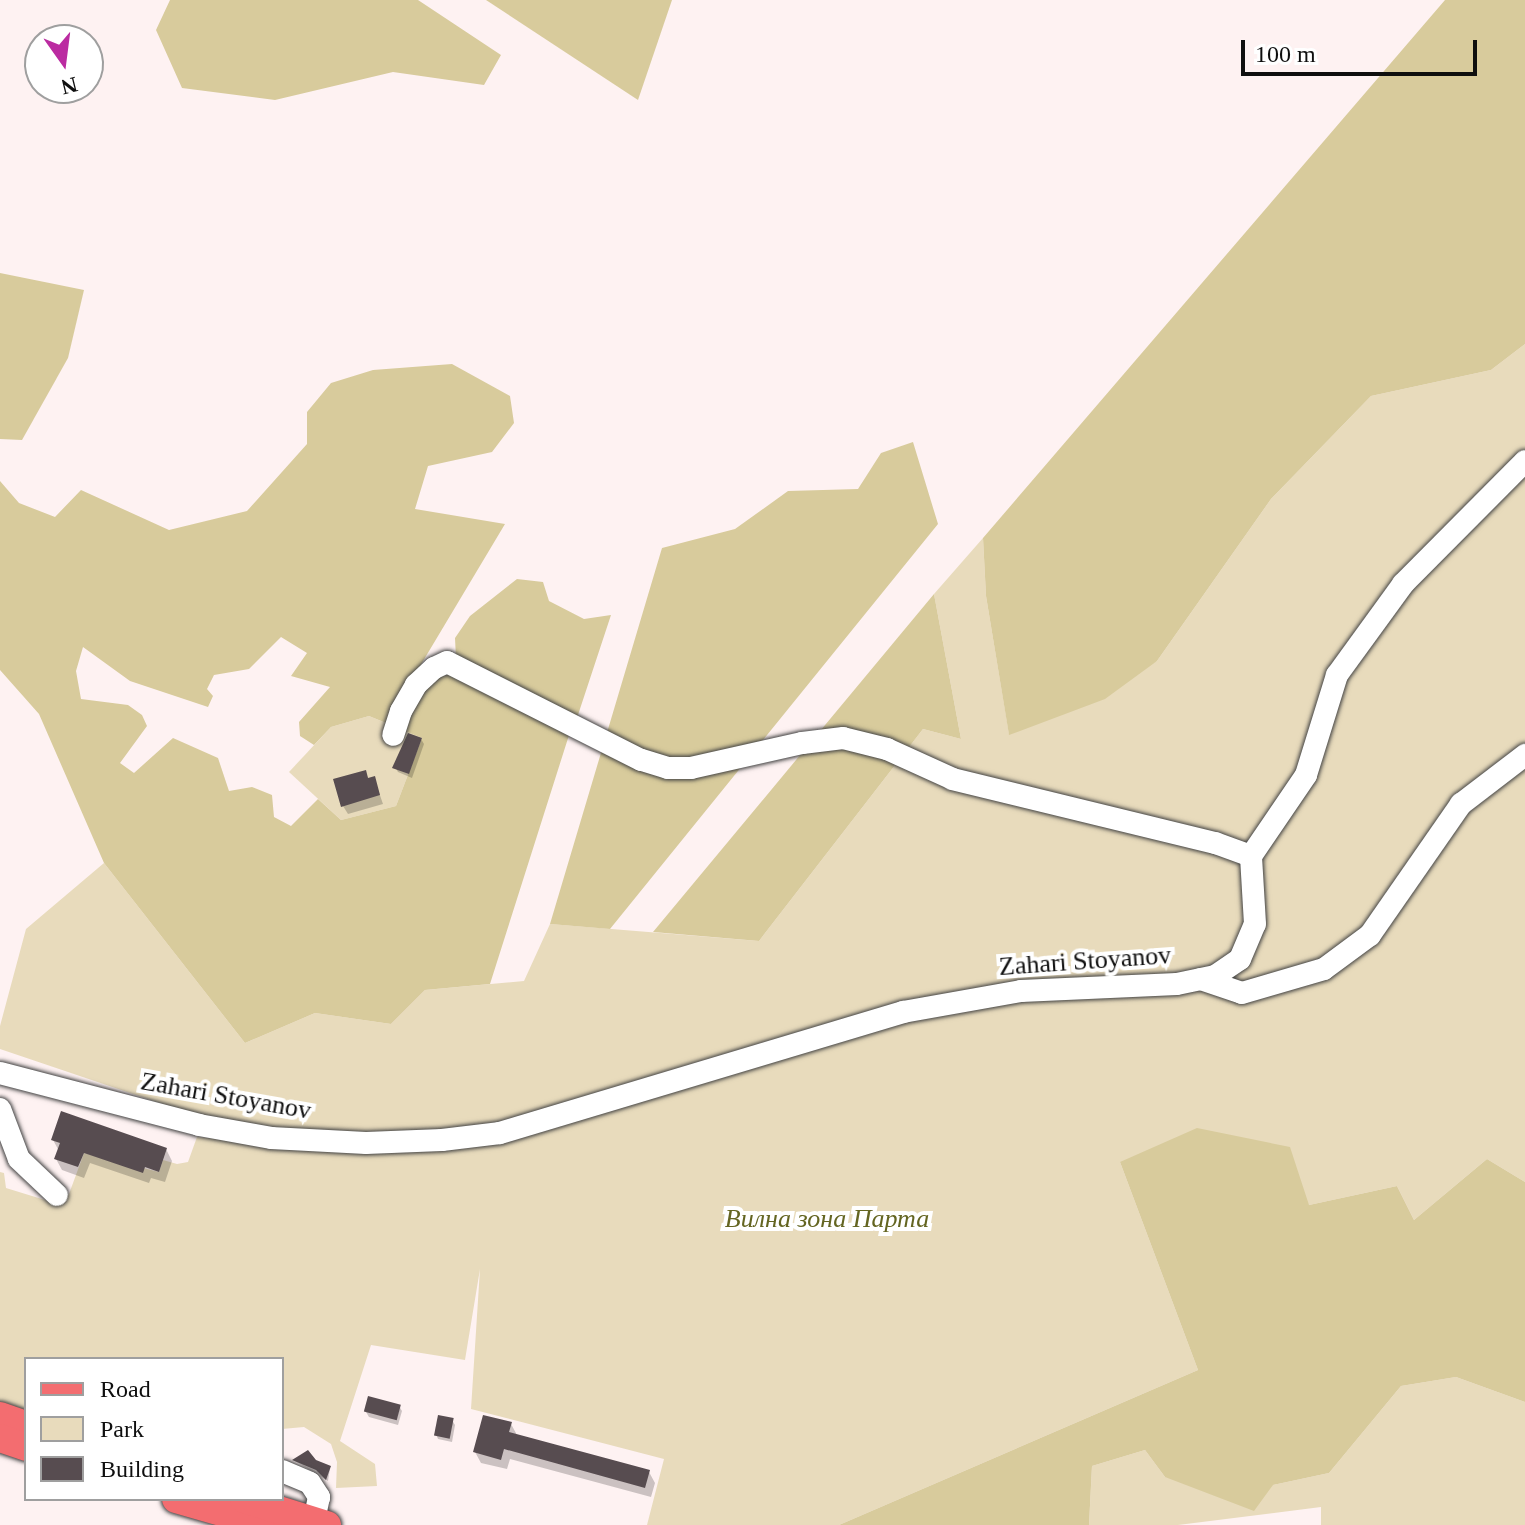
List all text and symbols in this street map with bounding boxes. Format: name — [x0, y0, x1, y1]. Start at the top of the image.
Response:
north arrow — [24, 24, 104, 104]
scale bar — [1245, 24, 1481, 74]
text: 100 m — [1255, 41, 1316, 67]
text: N — [59, 72, 80, 100]
street label: Zahari Stoyanov — [998, 939, 1172, 983]
street label: Zahari Stoyanov — [138, 1066, 314, 1126]
park label: Вилна зона Парта — [725, 1203, 929, 1235]
legend — [24, 1357, 284, 1501]
text: Road — [100, 1376, 151, 1402]
text: Park — [100, 1416, 144, 1442]
text: Building — [100, 1456, 184, 1482]

